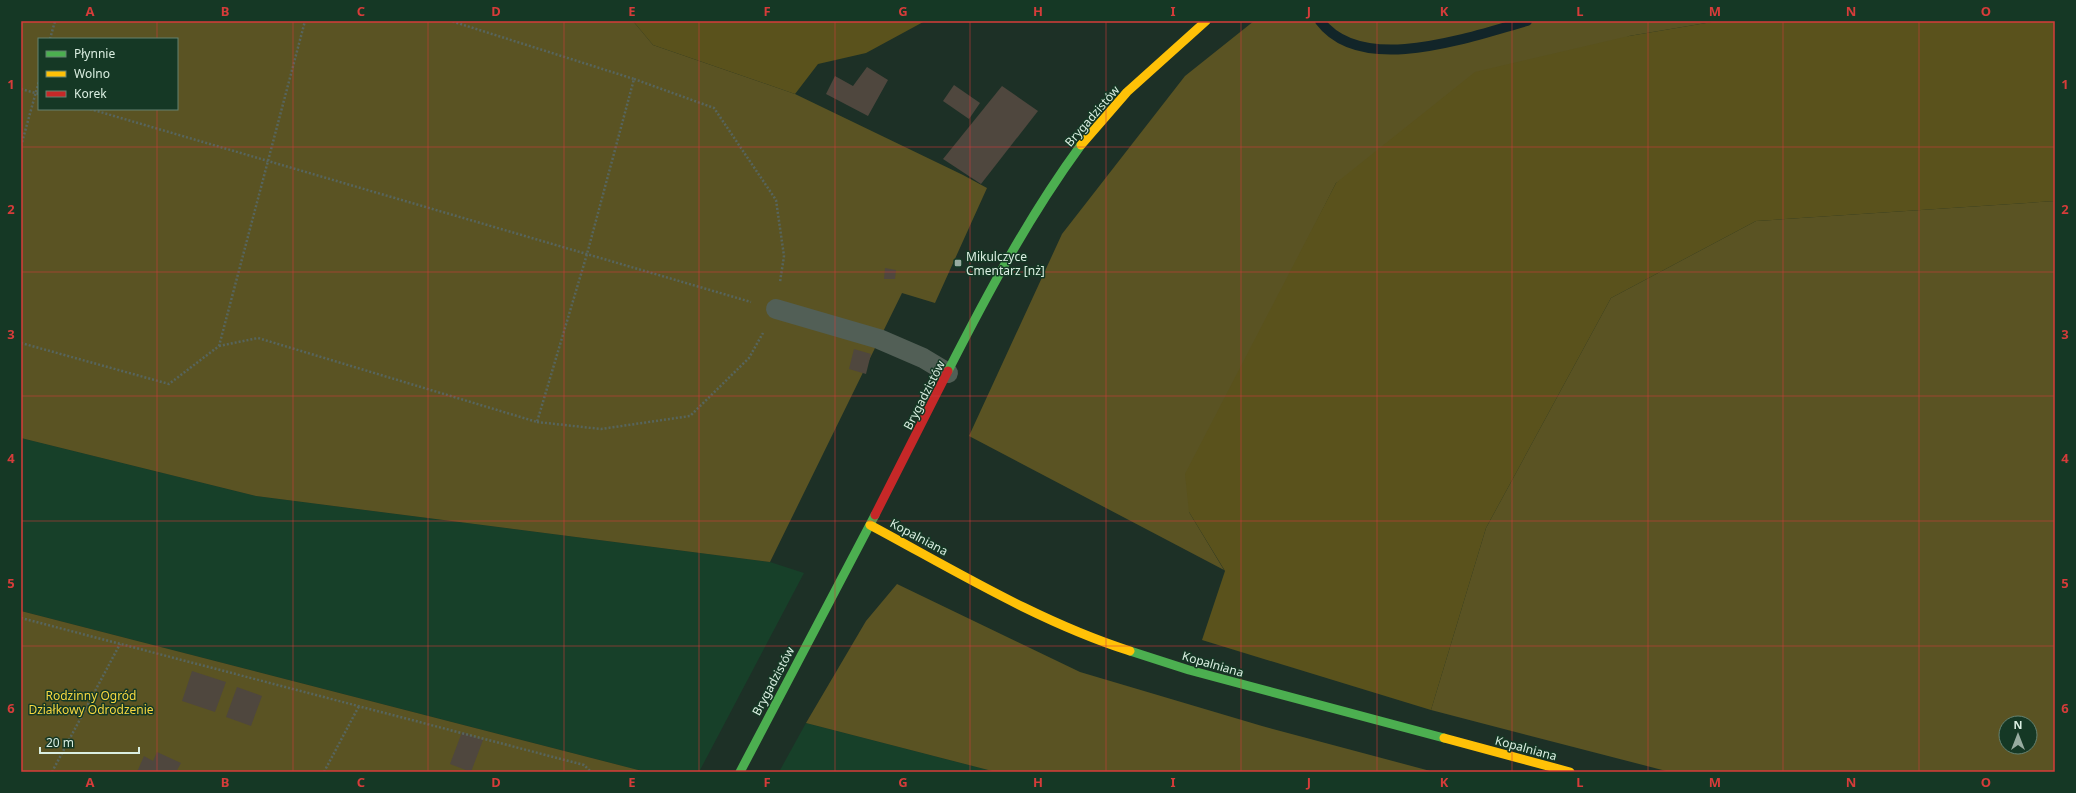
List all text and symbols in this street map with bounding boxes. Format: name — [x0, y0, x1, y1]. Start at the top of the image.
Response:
text: A — [86, 2, 95, 20]
text: B — [221, 2, 229, 20]
text: C — [357, 2, 365, 20]
text: D — [491, 2, 501, 20]
text: E — [628, 2, 636, 20]
text: F — [763, 2, 771, 20]
text: G — [898, 2, 908, 20]
text: H — [1033, 2, 1043, 20]
text: I — [1170, 2, 1176, 20]
text: J — [1306, 2, 1311, 20]
text: K — [1440, 2, 1449, 20]
text: L — [1576, 2, 1584, 20]
text: M — [1709, 2, 1721, 20]
text: N — [1846, 2, 1856, 20]
text: O — [1981, 2, 1991, 20]
legend — [38, 38, 178, 110]
text: Płynnie — [74, 45, 115, 62]
text: Wolno — [74, 65, 110, 82]
text: 1 — [7, 75, 15, 93]
text: 1 — [2061, 75, 2069, 93]
street label: Brygadzistów — [1061, 81, 1124, 150]
text: Korek — [74, 85, 107, 102]
text: 2 — [7, 200, 15, 218]
text: 2 — [2061, 200, 2069, 218]
place label: Mikulczyce Cmentarz [nż] — [966, 248, 1045, 279]
marker: Mikulczyce Cmentarz [nż] — [953, 258, 963, 268]
text: 3 — [7, 325, 15, 343]
text: 3 — [2061, 325, 2069, 343]
street label: Brygadzistów — [899, 357, 949, 433]
text: 4 — [7, 449, 15, 467]
text: 4 — [2061, 449, 2069, 467]
street label: Kopalniana — [887, 515, 951, 559]
text: 5 — [7, 574, 15, 592]
text: 5 — [2061, 574, 2069, 592]
street label: Brygadzistów — [748, 643, 799, 718]
street label: Kopalniana — [1180, 647, 1246, 681]
park label: Rodzinny Ogród Działkowy Odrodzenie — [28, 687, 154, 718]
text: 6 — [7, 699, 15, 717]
text: 6 — [2061, 699, 2069, 717]
north arrow — [1998, 715, 2038, 755]
text: N — [2014, 717, 2022, 732]
scale bar — [40, 729, 139, 755]
street label: Kopalniana — [1493, 732, 1559, 764]
text: 20 m — [46, 734, 74, 751]
text: A — [86, 773, 95, 791]
text: B — [221, 773, 229, 791]
text: C — [357, 773, 365, 791]
text: D — [491, 773, 501, 791]
text: E — [628, 773, 636, 791]
text: F — [763, 773, 771, 791]
text: G — [898, 773, 908, 791]
text: H — [1033, 773, 1043, 791]
text: I — [1170, 773, 1176, 791]
text: J — [1306, 773, 1311, 791]
text: K — [1440, 773, 1449, 791]
text: L — [1576, 773, 1584, 791]
text: M — [1709, 773, 1721, 791]
text: N — [1846, 773, 1856, 791]
text: O — [1981, 773, 1991, 791]

